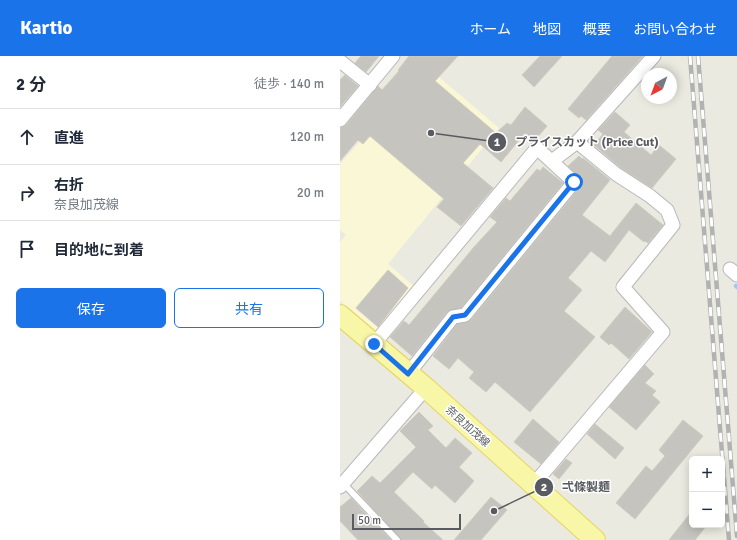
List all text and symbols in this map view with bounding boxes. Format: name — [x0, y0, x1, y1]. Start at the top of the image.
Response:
text: Kartio — [20, 16, 73, 40]
text: ホーム — [469, 21, 511, 38]
text: 地図 — [533, 21, 561, 38]
text: 概要 — [583, 21, 611, 38]
text: お問い合わせ — [633, 21, 717, 38]
north arrow — [641, 68, 677, 104]
text: 2 分 — [16, 74, 46, 95]
text: 徒歩 · 140 m — [254, 76, 324, 92]
icon: ahead — [16, 126, 38, 148]
text: 直進 — [54, 129, 84, 147]
text: 120 m — [290, 129, 324, 145]
callout: プライスカット (Price Cut) — [487, 130, 666, 154]
text: 1 — [494, 135, 501, 150]
text: プライスカット (Price Cut) — [515, 135, 659, 150]
route start — [565, 173, 583, 191]
text: 右折 — [54, 176, 84, 194]
icon: right — [16, 182, 38, 204]
text: 20 m — [297, 185, 324, 201]
text: 奈良加茂線 — [54, 197, 119, 213]
icon: arrive — [16, 238, 38, 260]
text: 目的地に到着 — [54, 241, 144, 259]
button: 保存 — [16, 288, 166, 328]
button: 共有 — [174, 288, 324, 328]
route end — [365, 335, 383, 353]
street label: 奈良加茂線 — [443, 403, 492, 450]
map controls — [689, 456, 725, 528]
button: + — [689, 456, 725, 492]
callout: 弌條製麺 — [534, 475, 618, 499]
text: 2 — [541, 480, 547, 495]
text: 弌條製麺 — [562, 480, 610, 495]
button: − — [689, 492, 725, 528]
scale bar — [352, 512, 461, 531]
text: 50 m — [358, 514, 381, 527]

